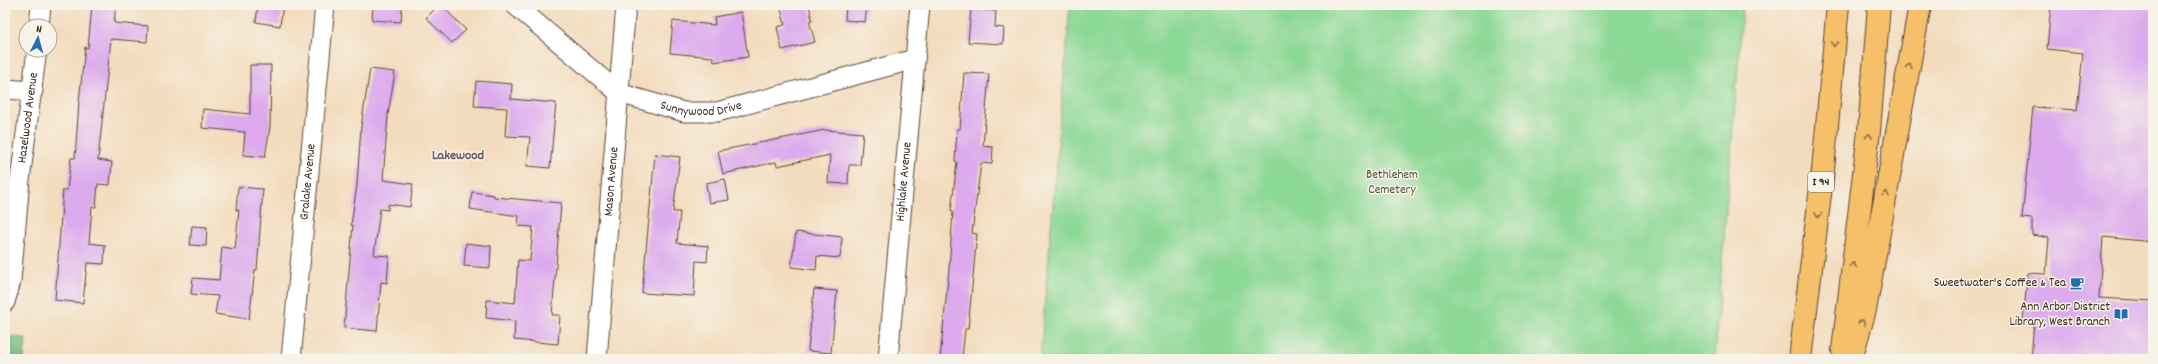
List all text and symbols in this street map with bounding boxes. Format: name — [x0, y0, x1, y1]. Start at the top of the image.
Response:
north arrow — [18, 18, 58, 58]
text: N — [35, 22, 43, 38]
one-way arrow — [1830, 41, 1839, 47]
one-way arrow — [1904, 63, 1913, 69]
street label: Hazelwood Avenue — [13, 71, 44, 164]
street label: Sunnywood Drive — [658, 96, 744, 122]
one-way arrow — [1864, 133, 1873, 139]
street label: Highlake Avenue — [891, 141, 917, 222]
street label: Gralake Avenue — [295, 143, 321, 221]
district label: Lakewood — [432, 146, 485, 166]
street label: Mason Avenue — [599, 146, 624, 217]
park label: Bethlehem Cemetery — [1366, 166, 1418, 200]
road number: I 94 — [1808, 172, 1834, 192]
one-way arrow — [1882, 191, 1890, 197]
one-way arrow — [1813, 212, 1822, 218]
one-way arrow — [1848, 262, 1857, 268]
place label: Sweetwater's Coffee & Tea — [1934, 274, 2067, 293]
cafe icon: Sweetwater's Coffee & Tea — [2069, 275, 2085, 291]
place label: Ann Arbor District Library, West Branch — [2010, 298, 2110, 332]
library icon: Ann Arbor District Library, West Branch — [2113, 306, 2129, 322]
one-way arrow — [1857, 318, 1866, 325]

